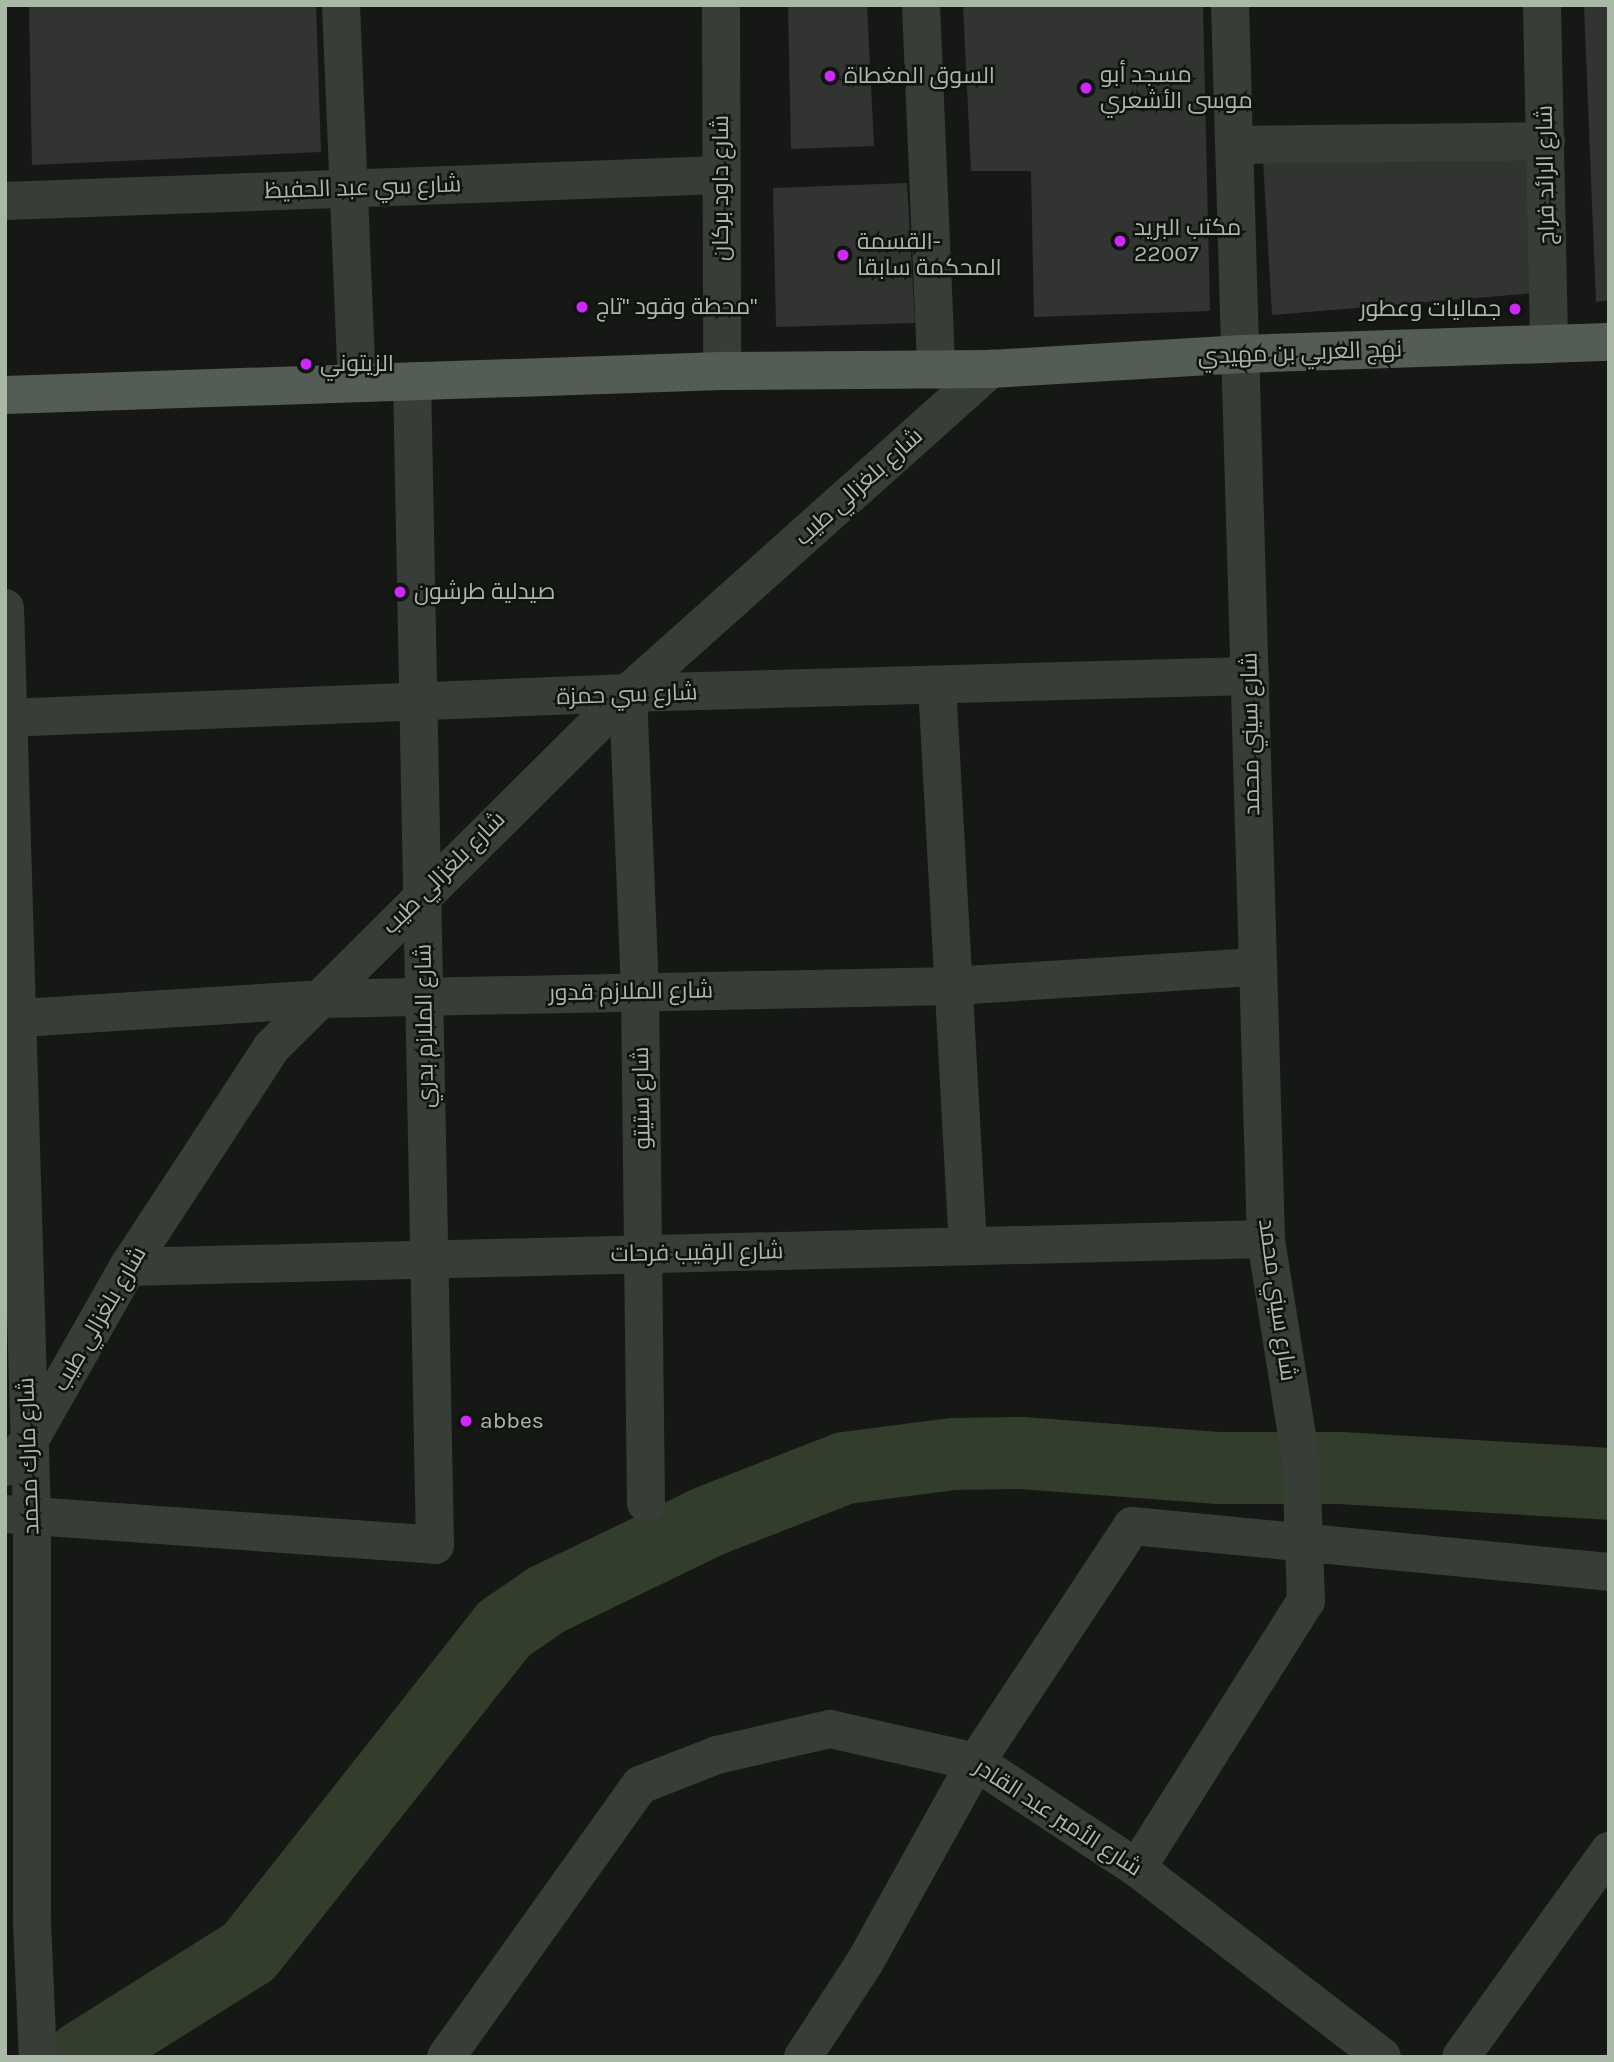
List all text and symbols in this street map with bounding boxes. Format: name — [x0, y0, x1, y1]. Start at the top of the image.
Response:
place label: مسجد أبو موسى الأشعري — [1100, 61, 1253, 115]
place label: السوق المغطاة — [844, 62, 995, 90]
marker: السوق المغطاة — [822, 68, 838, 84]
marker: مسجد أبو موسى الأشعري — [1078, 80, 1094, 96]
street label: شارع الرائد فراج — [1531, 105, 1561, 245]
street label: شارع داود بركان — [707, 115, 735, 261]
street label: شارع سي عبد الحفيظ — [264, 171, 462, 205]
place label: مكتب البريد 22007 — [1134, 214, 1241, 268]
place label: القسمة- المحكمة سابقا — [857, 228, 1002, 282]
marker: مكتب البريد 22007 — [1112, 233, 1128, 249]
marker: القسمة- المحكمة سابقا — [835, 247, 851, 263]
place label: محطة وقود "تاج" — [596, 293, 757, 321]
place label: جماليات وعطور — [1360, 295, 1501, 323]
marker: محطة وقود "تاج" — [574, 299, 590, 315]
marker: جماليات وعطور — [1507, 301, 1523, 317]
street label: نهج العربي بن مهيدي — [1197, 336, 1403, 370]
place label: الزيتوني — [320, 350, 394, 378]
marker: الزيتوني — [298, 356, 314, 372]
street label: شارع بلغزالي طيب — [789, 422, 929, 552]
place label: صيدلية طرشون — [414, 578, 555, 606]
marker: صيدلية طرشون — [392, 584, 408, 600]
street label: شارع سيني محمد — [1236, 652, 1266, 816]
street label: شارع سي حمزة — [556, 679, 698, 711]
street label: شارع بلغزالي طيب — [377, 806, 511, 940]
street label: شارع الملازم بدري — [410, 944, 440, 1108]
street label: شارع الملازم قدور — [549, 977, 713, 1007]
street label: شارع ستيتو — [627, 1046, 657, 1150]
street label: شارع سيني محمد — [1252, 1217, 1302, 1383]
street label: شارع الرقيب فرحات — [610, 1238, 784, 1268]
street label: شارع بلغزالي طيب — [47, 1242, 153, 1396]
street label: شارع مارك محمد — [12, 1377, 46, 1535]
place label: abbes — [480, 1407, 544, 1435]
marker: abbes — [458, 1413, 474, 1429]
street label: شارع الأمير عبد القادر — [969, 1754, 1147, 1882]

